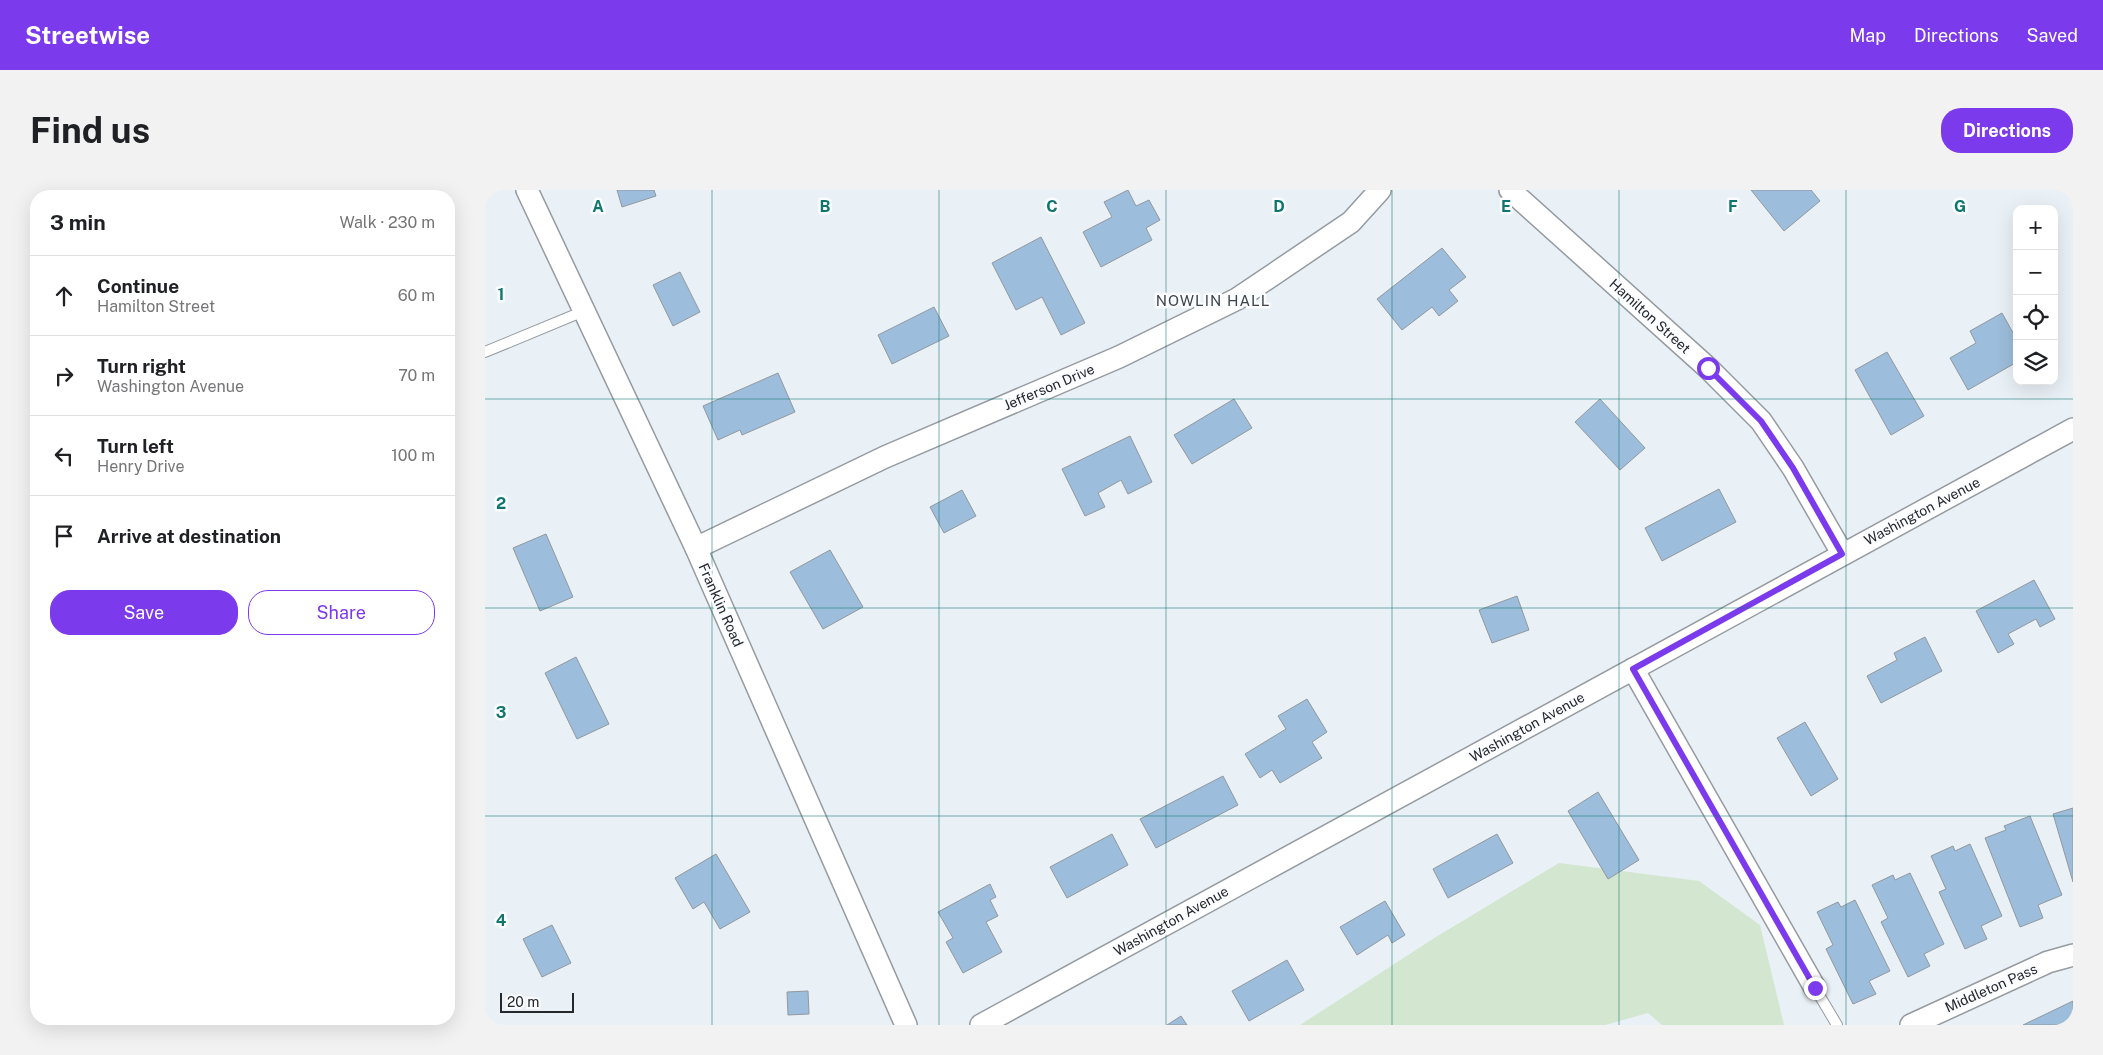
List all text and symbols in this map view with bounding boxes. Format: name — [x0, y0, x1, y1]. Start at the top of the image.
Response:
text: Streetwise — [25, 21, 150, 49]
text: Map — [1849, 25, 1886, 46]
text: Directions — [1914, 25, 1999, 46]
text: Saved — [2027, 25, 2078, 46]
button: Directions — [1941, 108, 2073, 153]
text: Find us — [30, 110, 150, 151]
text: A — [592, 197, 604, 216]
text: B — [820, 197, 831, 216]
text: C — [1046, 197, 1058, 216]
text: D — [1273, 197, 1285, 216]
text: E — [1501, 197, 1511, 216]
text: F — [1728, 197, 1738, 216]
text: G — [1954, 197, 1966, 216]
map controls — [2013, 205, 2058, 385]
button: + — [2013, 205, 2058, 250]
text: 3 min — [50, 210, 106, 235]
text: Walk · 230 m — [339, 213, 435, 232]
button: − — [2013, 250, 2058, 295]
text: Continue — [97, 275, 179, 297]
street label: Hamilton Street — [1606, 275, 1694, 357]
icon: ahead — [50, 282, 78, 310]
text: 1 — [498, 285, 504, 304]
text: 60 m — [398, 286, 435, 305]
district label: NOWLIN HALL — [1156, 292, 1270, 309]
button: locate — [2013, 295, 2058, 340]
text: Hamilton Street — [97, 297, 215, 316]
button: layers — [2013, 340, 2058, 385]
text: Turn right — [97, 355, 186, 377]
route start — [1697, 357, 1720, 380]
street label: Jefferson Drive — [1001, 361, 1097, 413]
icon: right — [50, 362, 78, 390]
text: 70 m — [398, 366, 435, 385]
text: Washington Avenue — [97, 377, 244, 396]
text: Turn left — [97, 435, 174, 457]
icon: left — [50, 442, 78, 470]
text: 100 m — [391, 446, 435, 465]
text: Henry Drive — [97, 457, 185, 476]
street label: Washington Avenue — [1861, 474, 1983, 548]
text: 2 — [496, 494, 506, 513]
icon: arrive — [50, 522, 78, 550]
text: Arrive at destination — [97, 525, 281, 547]
street label: Franklin Road — [695, 561, 747, 649]
button: Save — [50, 590, 238, 635]
button: Share — [248, 590, 435, 635]
street label: Washington Avenue — [1467, 689, 1587, 765]
text: 3 — [496, 703, 506, 722]
street label: Washington Avenue — [1111, 883, 1231, 959]
text: 4 — [496, 911, 507, 930]
street label: Middleton Pass — [1942, 960, 2040, 1016]
route end — [1804, 977, 1827, 1000]
scale bar — [500, 990, 574, 1013]
text: 20 m — [507, 994, 539, 1010]

